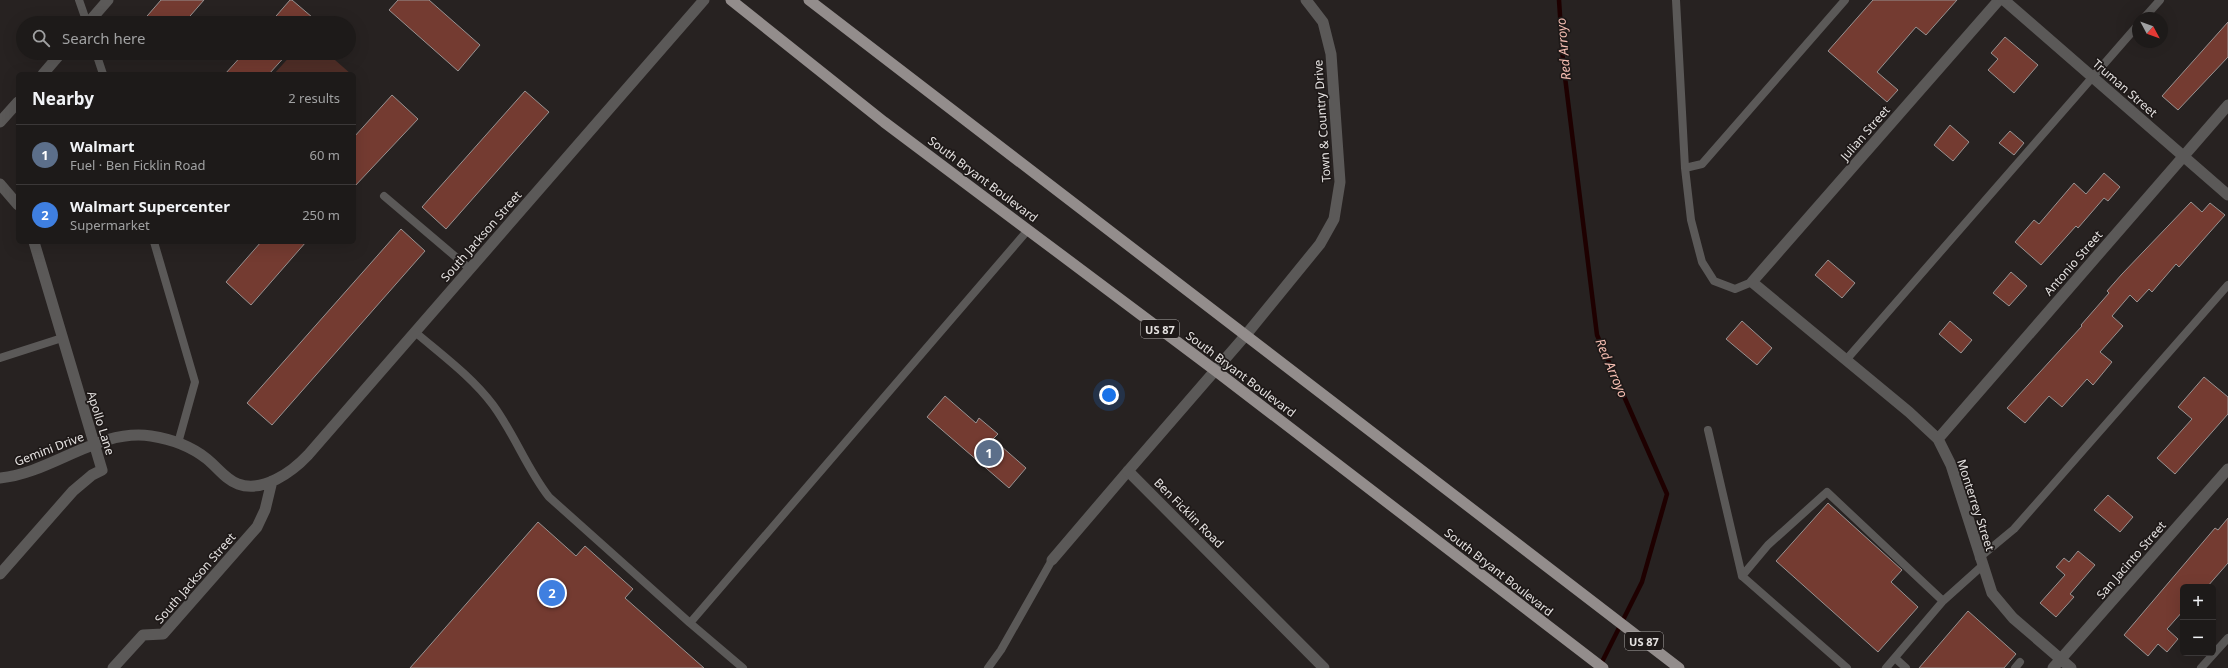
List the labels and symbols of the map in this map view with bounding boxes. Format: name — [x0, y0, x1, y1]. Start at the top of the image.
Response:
north arrow — [2132, 12, 2168, 48]
water label: Red Arroyo — [1551, 17, 1575, 81]
street label: Truman Street — [2089, 55, 2161, 121]
street label: Town & Country Drive — [1309, 59, 1335, 183]
street label: Julian Street — [1836, 101, 1894, 165]
street label: South Bryant Boulevard — [925, 132, 1041, 226]
street label: South Jackson Street — [437, 186, 526, 285]
street label: Antonio Street — [2040, 226, 2106, 299]
road number: US 87 — [1141, 320, 1179, 338]
street label: South Bryant Boulevard — [1183, 327, 1299, 421]
water label: Red Arroyo — [1591, 336, 1633, 400]
your location — [1099, 385, 1119, 405]
street label: Apollo Lane — [83, 389, 119, 457]
street label: Gemini Drive — [12, 428, 86, 470]
pin: 1 — [976, 438, 1002, 468]
street label: Monterrey Street — [1953, 457, 1999, 554]
street label: Ben Ficklin Road — [1150, 474, 1228, 552]
street label: San Jacinto Street — [2092, 517, 2170, 603]
street label: South Bryant Boulevard — [1441, 524, 1557, 620]
street label: South Jackson Street — [151, 528, 240, 627]
pin: 2 — [539, 578, 565, 608]
road number: US 87 — [1625, 632, 1663, 650]

